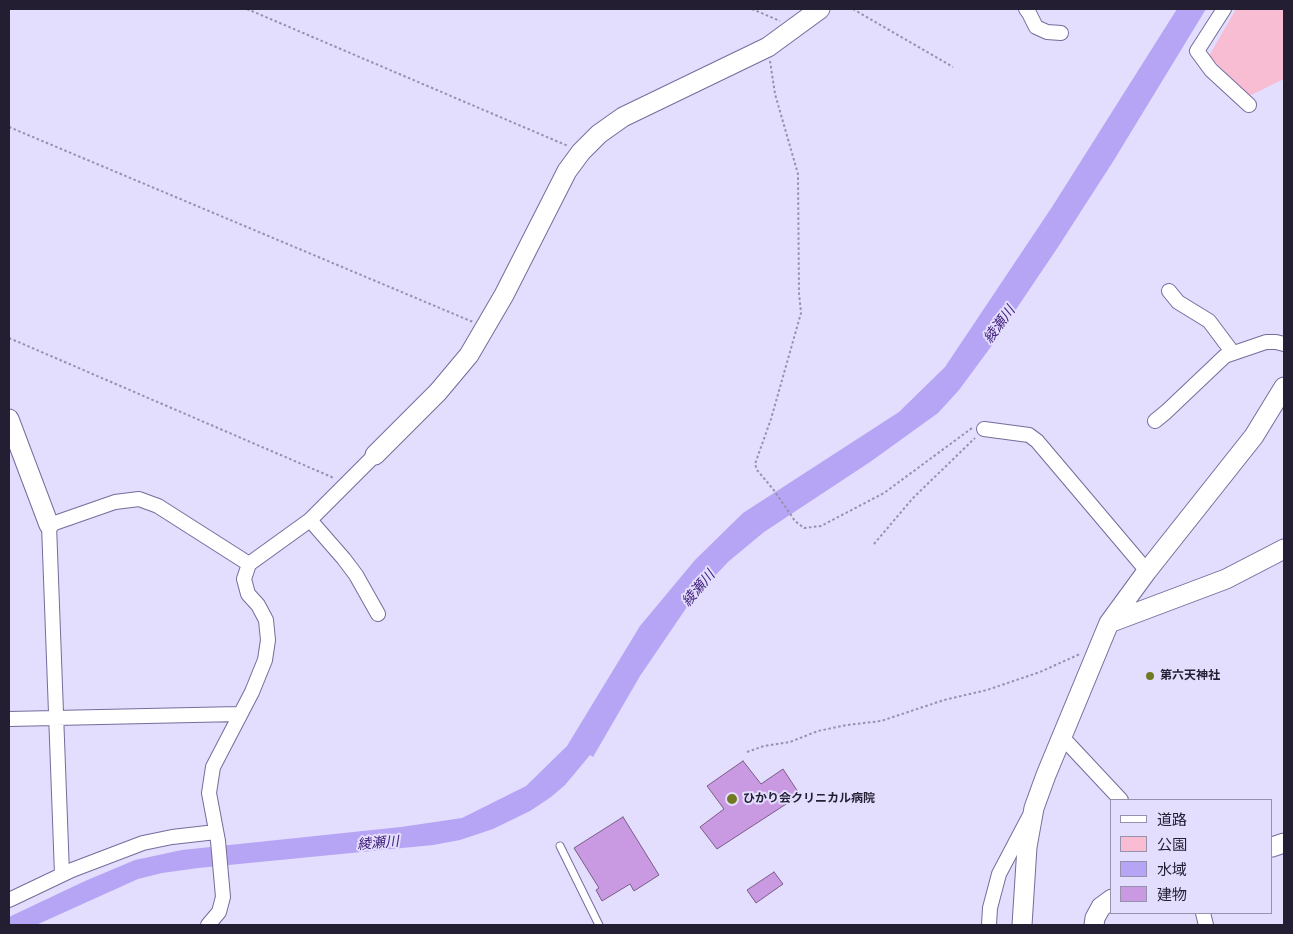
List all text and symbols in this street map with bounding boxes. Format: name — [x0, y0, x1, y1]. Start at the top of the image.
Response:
water label: 綾瀬川 — [981, 303, 1019, 347]
water label: 綾瀬川 — [679, 568, 719, 610]
place label: 第六天神社 — [1160, 669, 1220, 683]
marker: 第六天神社 — [1144, 670, 1156, 682]
marker: ひかり会クリニカル病院 — [725, 792, 739, 806]
place label: ひかり会クリニカル病院 — [743, 792, 875, 806]
legend — [1110, 799, 1273, 914]
text: 道路 — [1157, 811, 1187, 829]
water label: 綾瀬川 — [356, 834, 400, 854]
text: 公園 — [1157, 836, 1187, 854]
text: 水域 — [1157, 861, 1187, 879]
text: 建物 — [1157, 886, 1187, 904]

